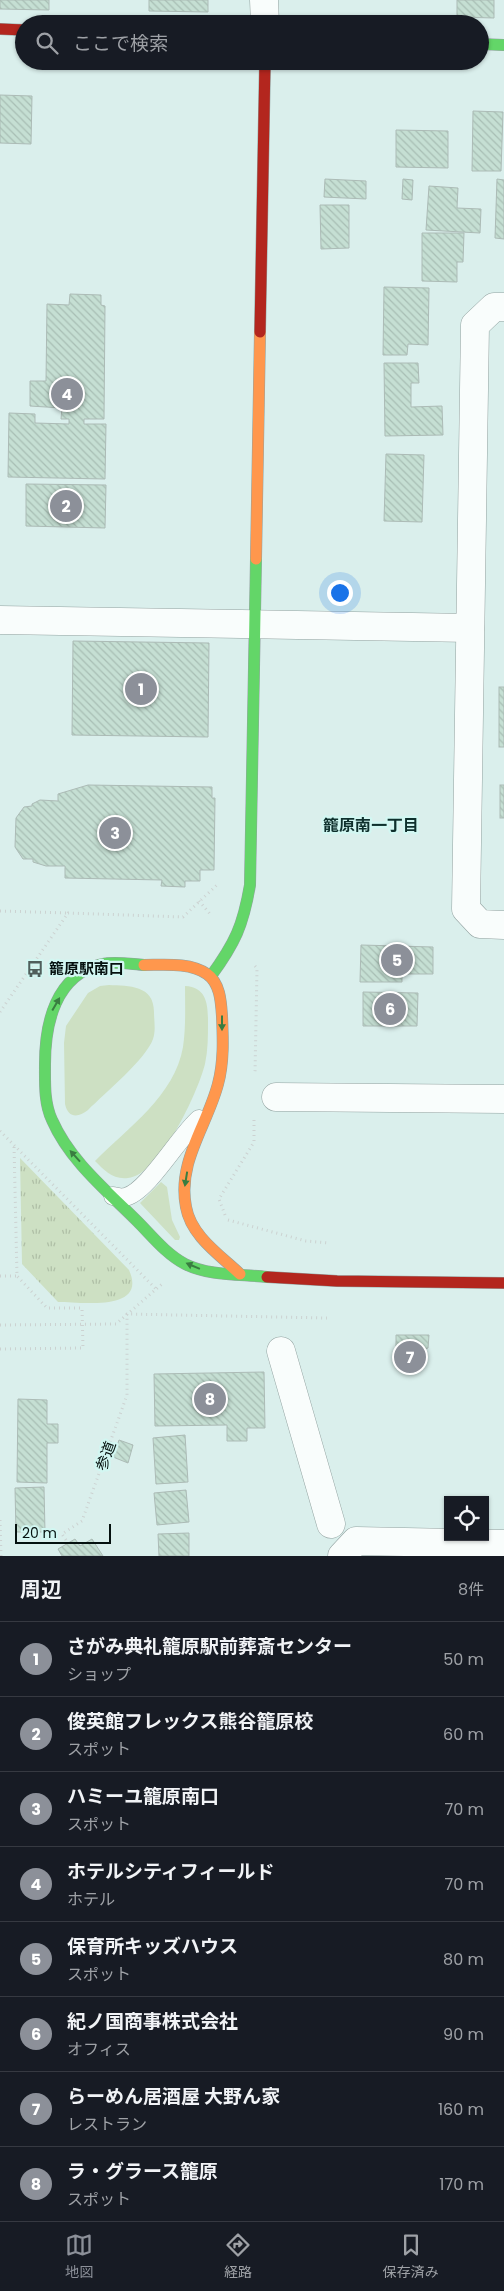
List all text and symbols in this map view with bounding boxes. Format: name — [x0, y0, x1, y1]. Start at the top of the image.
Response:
search box — [15, 15, 489, 70]
icon: search — [33, 29, 61, 57]
text: ここで検索 — [73, 30, 168, 57]
pin: 4 — [51, 375, 83, 413]
pin: 2 — [50, 487, 82, 525]
your location — [327, 580, 353, 606]
pin: 1 — [125, 670, 157, 708]
pin: 3 — [99, 814, 131, 852]
district label: 籠原南一丁目 — [323, 814, 419, 837]
pin: 5 — [381, 941, 413, 979]
place label: 籠原駅南口 — [49, 958, 124, 979]
bus stop icon: 籠原駅南口 — [25, 959, 45, 979]
pin: 6 — [374, 990, 406, 1028]
one-way arrow — [51, 998, 60, 1011]
one-way arrow — [218, 1015, 226, 1031]
one-way arrow — [69, 1150, 80, 1163]
one-way arrow — [181, 1171, 189, 1187]
one-way arrow — [186, 1262, 200, 1270]
pin: 7 — [394, 1338, 426, 1376]
pin: 8 — [194, 1380, 226, 1418]
street label: 参道 — [91, 1438, 121, 1474]
map controls — [444, 1496, 489, 1541]
button: locate — [444, 1496, 489, 1541]
scale bar — [15, 1521, 111, 1544]
text: 20 m — [22, 1523, 57, 1543]
text: 周辺 — [20, 1575, 62, 1604]
text: 8件 — [458, 1578, 484, 1601]
text: さがみ典礼籠原駅前葬斎センター — [67, 1633, 352, 1660]
text: 1 — [33, 1648, 39, 1671]
text: 50 m — [443, 1648, 484, 1671]
text: ショップ — [67, 1663, 131, 1686]
text: 俊英館フレックス熊谷籠原校 — [67, 1708, 313, 1735]
text: 2 — [31, 1723, 41, 1746]
text: 60 m — [443, 1723, 484, 1746]
text: スポット — [67, 1738, 131, 1761]
text: ハミーユ籠原南口 — [67, 1783, 219, 1810]
text: 3 — [31, 1798, 41, 1821]
text: 70 m — [444, 1798, 484, 1821]
text: スポット — [67, 1813, 131, 1836]
text: ホテルシティフィールド — [67, 1858, 274, 1885]
text: 4 — [31, 1873, 41, 1896]
text: 70 m — [444, 1873, 484, 1896]
text: ホテル — [67, 1888, 115, 1911]
text: 保育所キッズハウス — [67, 1933, 238, 1960]
text: 5 — [31, 1948, 41, 1971]
text: 80 m — [443, 1948, 484, 1971]
text: スポット — [67, 1963, 131, 1986]
text: 紀ノ国商事株式会社 — [67, 2008, 238, 2035]
text: 6 — [31, 2023, 41, 2046]
text: 90 m — [443, 2023, 484, 2046]
text: オフィス — [67, 2038, 131, 2061]
text: らーめん居酒屋 大野ん家 — [67, 2083, 280, 2110]
text: 7 — [32, 2098, 40, 2121]
text: 160 m — [438, 2098, 484, 2121]
text: レストラン — [67, 2113, 147, 2136]
text: ラ・グラース籠原 — [67, 2158, 218, 2185]
text: 8 — [31, 2173, 41, 2196]
text: 170 m — [439, 2173, 484, 2196]
text: スポット — [67, 2188, 131, 2211]
tab: 地図 — [65, 2231, 93, 2283]
tab: 経路 — [224, 2231, 252, 2283]
tab: 保存済み — [383, 2231, 439, 2283]

